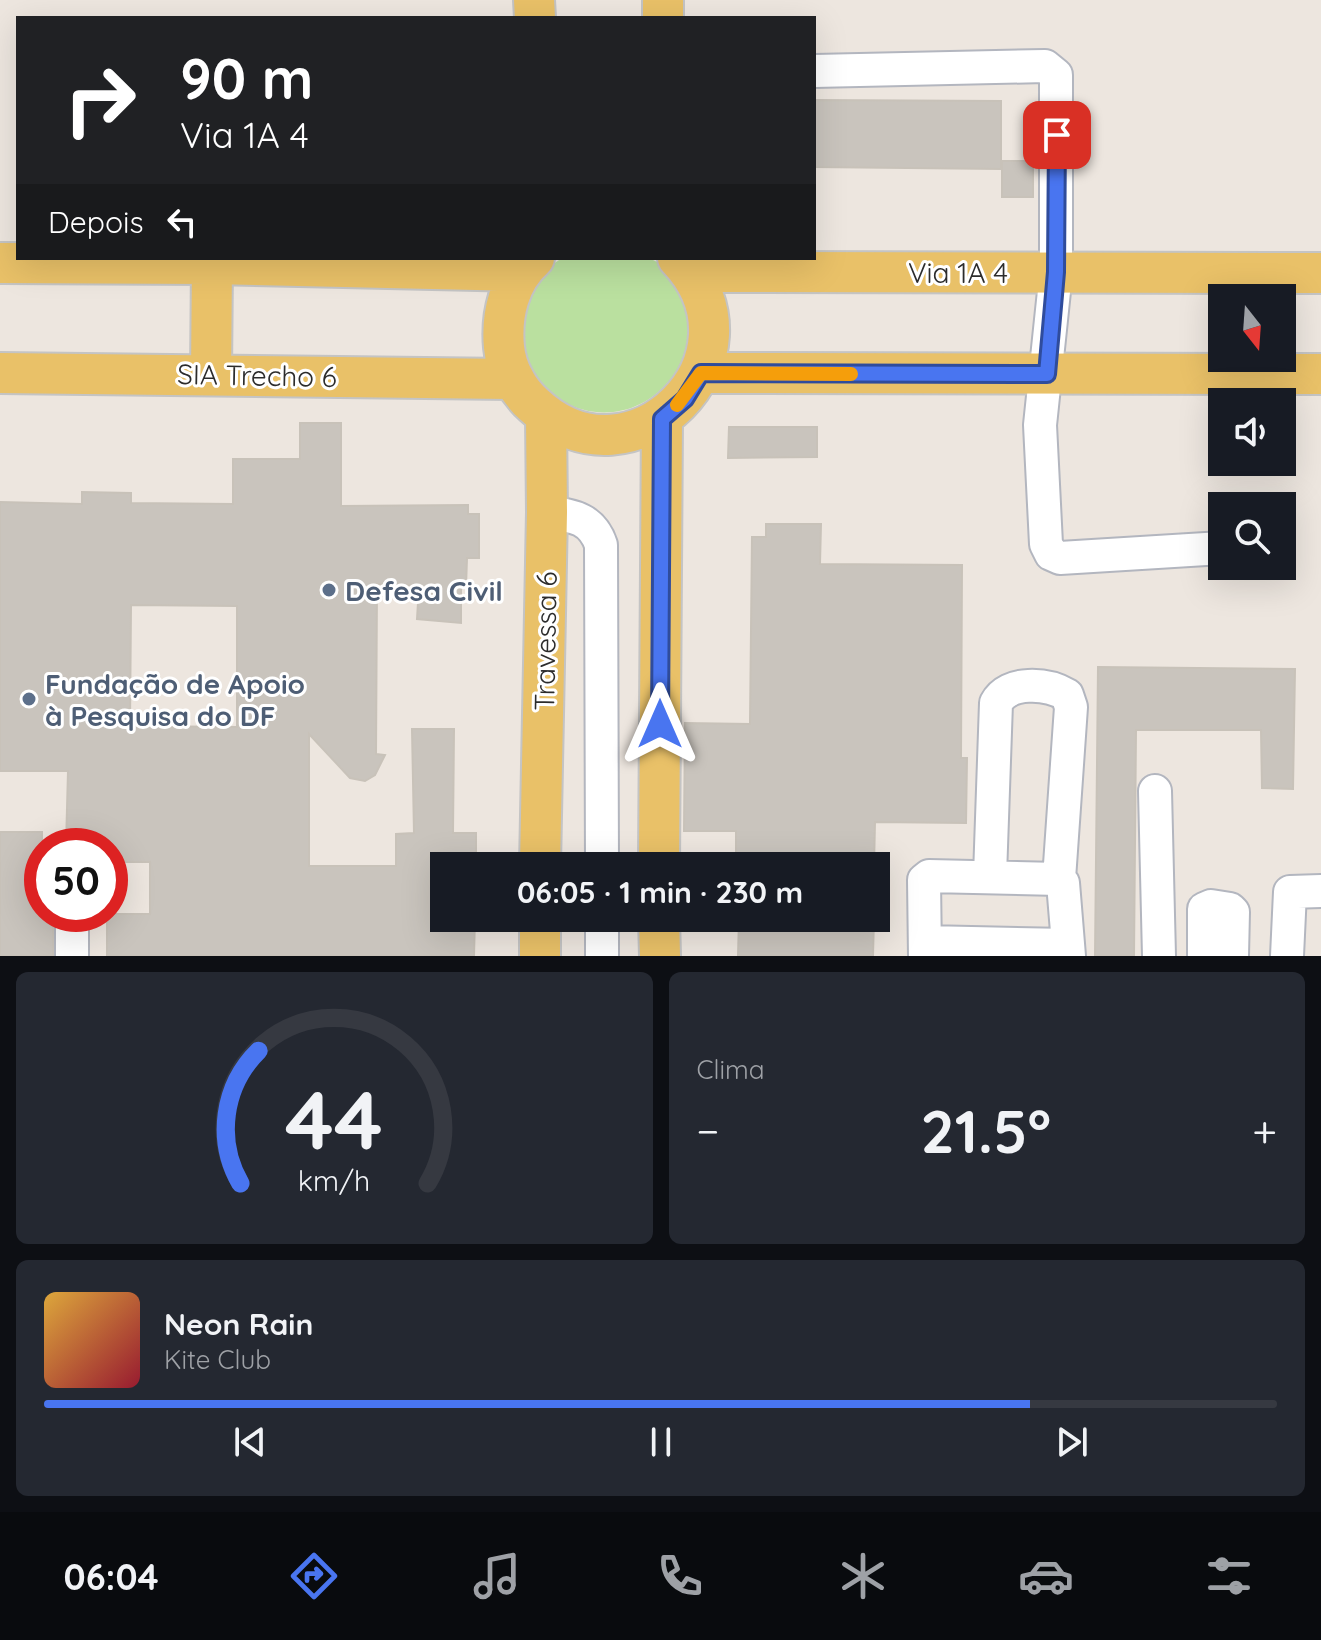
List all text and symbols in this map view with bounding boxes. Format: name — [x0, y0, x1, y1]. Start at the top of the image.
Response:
text: 90 m — [180, 43, 314, 113]
icon: right — [48, 48, 152, 152]
pin — [1023, 101, 1091, 169]
text: Via 1A 4 — [180, 112, 309, 157]
icon: arrive — [1035, 113, 1079, 157]
icon: left — [160, 200, 204, 244]
text: Depois — [48, 203, 144, 241]
street label: Via 1A 4 — [908, 255, 1008, 290]
north arrow — [1208, 284, 1296, 372]
map controls — [1208, 284, 1296, 580]
street label: SIA Trecho 6 — [177, 356, 337, 394]
button: sound — [1208, 388, 1296, 476]
button: search — [1208, 492, 1296, 580]
street label: Travessa 6 — [526, 571, 564, 711]
place label: Defesa Civil — [345, 573, 503, 608]
marker: Defesa Civil — [320, 581, 338, 599]
place label: Fundação de Apoio à Pesquisa do DF — [45, 666, 305, 733]
position arrow — [618, 682, 702, 766]
marker: Fundação de Apoio à Pesquisa do DF — [20, 690, 38, 708]
speed limit sign: 50 — [24, 828, 128, 932]
text: 06:05 · 1 min · 230 m — [517, 873, 803, 911]
text: Clima — [697, 1053, 765, 1086]
text: 44 — [285, 1067, 383, 1171]
text: 21.5° — [921, 1093, 1051, 1168]
text: − — [697, 1103, 719, 1158]
text: + — [1252, 1103, 1277, 1158]
text: km/h — [298, 1162, 371, 1198]
text: Neon Rain — [164, 1305, 313, 1343]
text: Kite Club — [164, 1343, 271, 1376]
icon: previous — [228, 1420, 272, 1464]
icon: pause — [639, 1420, 683, 1464]
icon: next — [1050, 1420, 1094, 1464]
icon: directions — [286, 1548, 342, 1604]
icon: music — [469, 1548, 525, 1604]
icon: phone — [652, 1548, 708, 1604]
icon: climate — [835, 1548, 891, 1604]
icon: car — [1018, 1548, 1074, 1604]
icon: filters — [1201, 1548, 1257, 1604]
text: 06:04 — [64, 1554, 159, 1599]

